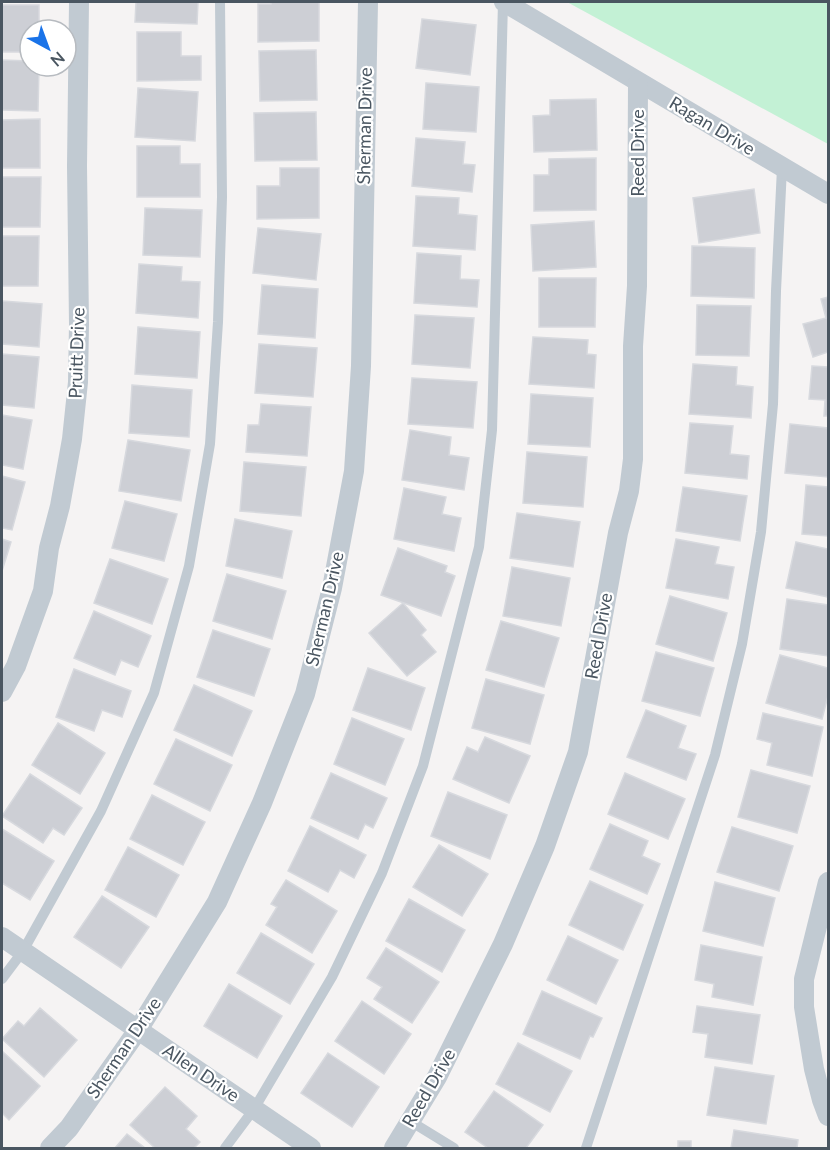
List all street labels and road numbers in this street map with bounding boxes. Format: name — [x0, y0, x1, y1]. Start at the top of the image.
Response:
street label: Sherman Drive — [352, 67, 376, 185]
street label: Ragan Drive — [666, 91, 759, 159]
street label: Reed Drive — [626, 109, 648, 197]
street label: Pruitt Drive — [63, 307, 89, 399]
street label: Sherman Drive — [300, 549, 348, 668]
street label: Reed Drive — [580, 591, 616, 681]
street label: Sherman Drive — [81, 993, 165, 1102]
street label: Allen Drive — [159, 1039, 244, 1106]
street label: Reed Drive — [397, 1044, 459, 1131]

